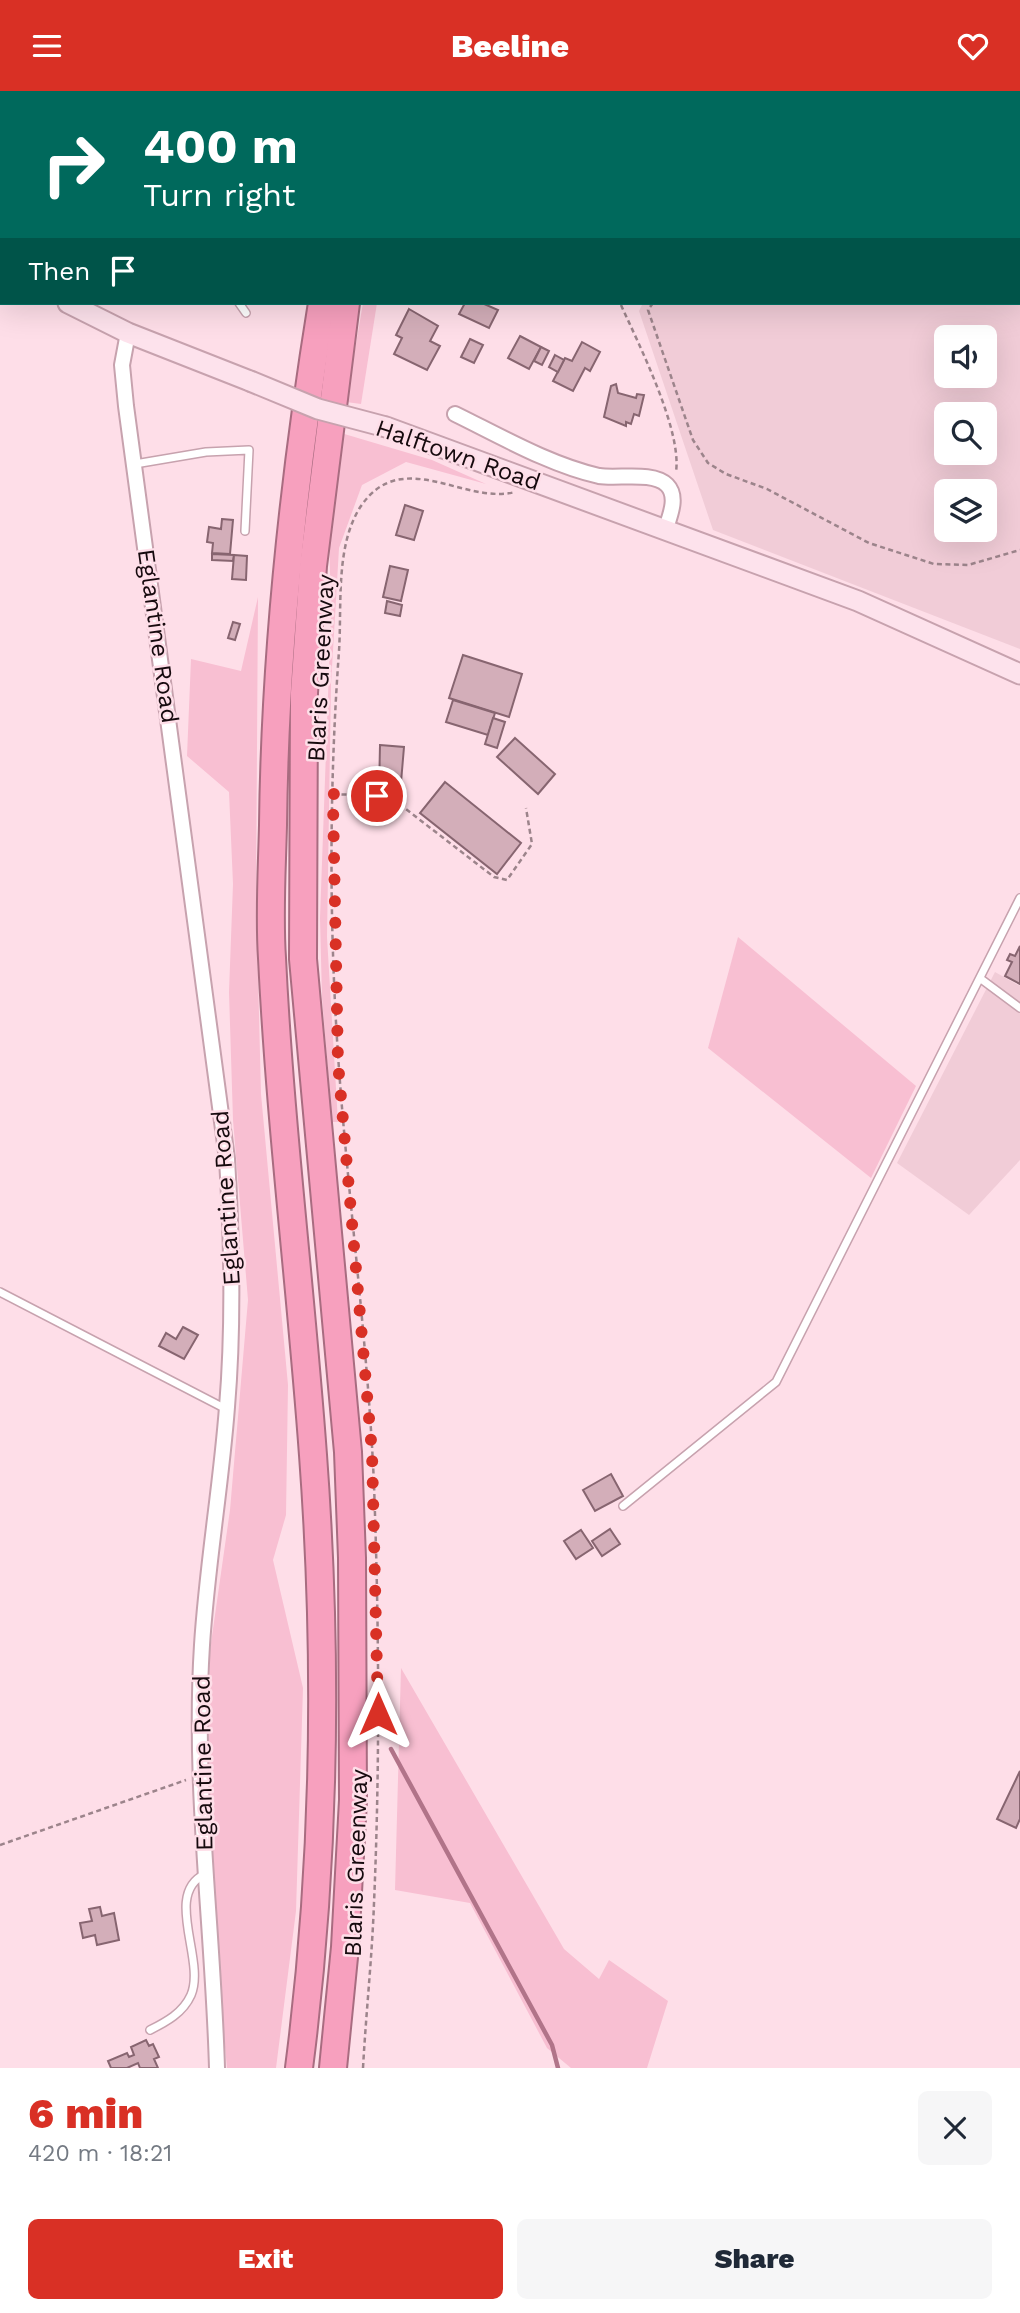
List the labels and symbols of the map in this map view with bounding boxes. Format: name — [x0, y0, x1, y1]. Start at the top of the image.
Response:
street label: Halftown Road — [372, 414, 544, 496]
street label: Eglantine Road — [132, 547, 184, 725]
street label: Blaris Greenway — [302, 573, 340, 763]
pin — [347, 766, 407, 826]
street label: Eglantine Road — [206, 1109, 246, 1287]
street label: Eglantine Road — [187, 1675, 219, 1851]
position arrow — [341, 1677, 415, 1751]
street label: Blaris Greenway — [339, 1768, 373, 1957]

